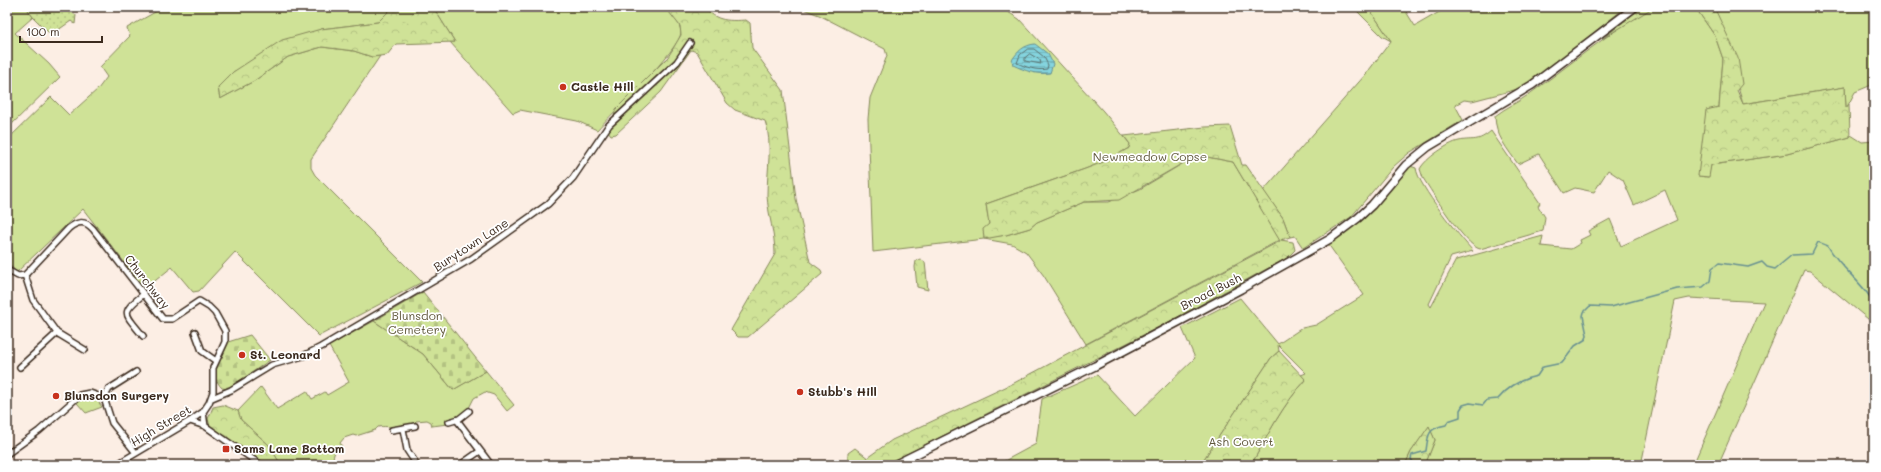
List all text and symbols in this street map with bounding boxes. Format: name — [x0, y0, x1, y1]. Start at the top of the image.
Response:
scale bar — [20, 18, 102, 44]
text: 100 m — [26, 23, 60, 39]
place label: Castle Hill — [571, 78, 634, 94]
marker: Castle Hill — [558, 82, 568, 92]
park label: Newmeadow Copse — [1093, 148, 1207, 164]
street label: Burytown Lane — [430, 214, 511, 274]
street label: Churchway — [122, 251, 174, 312]
street label: Broad Bush — [1177, 269, 1244, 313]
park label: Blunsdon Cemetery — [388, 307, 446, 337]
place label: St. Leonard — [250, 346, 321, 362]
marker: St. Leonard — [237, 350, 247, 360]
place label: Stubb's Hill — [808, 383, 877, 399]
place label: Blunsdon Surgery — [64, 387, 169, 403]
marker: Stubb's Hill — [795, 387, 805, 397]
marker: Blunsdon Surgery — [51, 391, 61, 401]
street label: High Street — [127, 401, 194, 450]
park label: Ash Covert — [1208, 433, 1274, 449]
place label: Sams Lane Bottom — [234, 440, 344, 456]
marker: Sams Lane Bottom — [221, 444, 231, 454]

